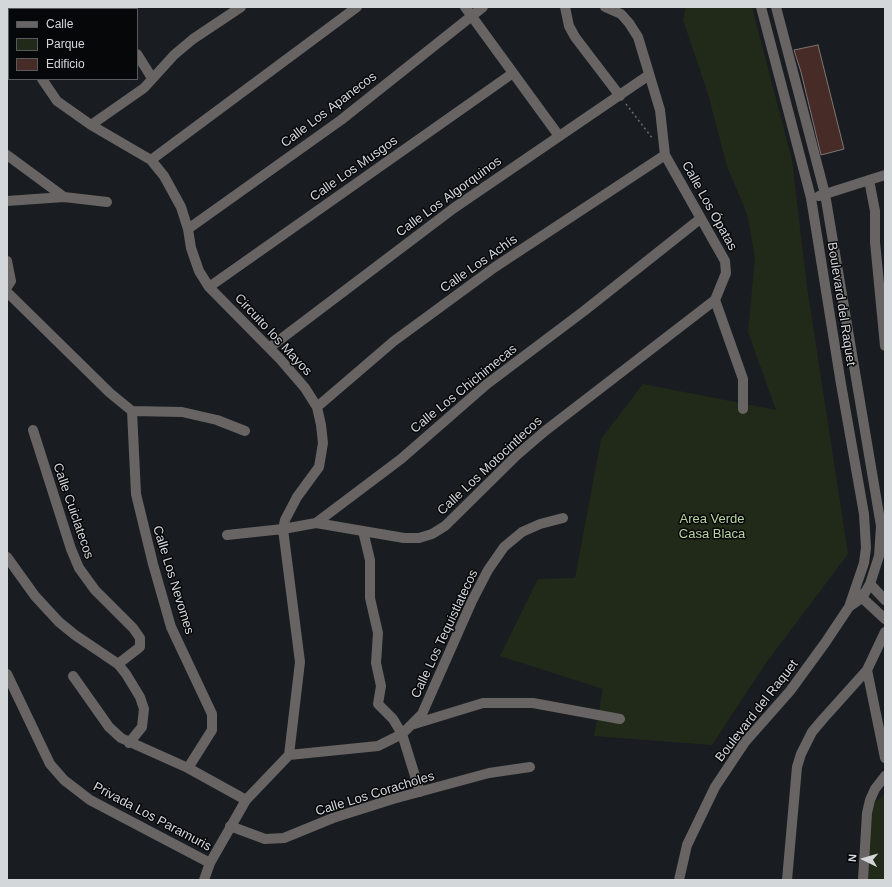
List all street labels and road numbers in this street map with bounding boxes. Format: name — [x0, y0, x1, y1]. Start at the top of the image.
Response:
street label: Calle Los Apanecos — [278, 69, 380, 151]
street label: Calle Los Musgos — [307, 133, 401, 205]
street label: Calle Los Algorquinos — [393, 154, 505, 240]
street label: Calle Los Ópatas — [678, 159, 740, 253]
street label: Calle Los Achís — [438, 232, 520, 296]
street label: Boulevard del Raquet — [824, 241, 858, 367]
street label: Circuito los Mayos — [231, 291, 315, 379]
street label: Calle Los Chichimecas — [408, 341, 520, 437]
street label: Calle Los Motocintlecos — [434, 413, 546, 519]
street label: Calle Cuiclatecos — [49, 461, 97, 561]
street label: Calle Los Nevomes — [149, 524, 197, 636]
street label: Calle Los Tequistlatecos — [408, 567, 482, 701]
street label: Boulevard del Raquet — [712, 657, 802, 765]
street label: Calle Los Coracholes — [314, 768, 436, 820]
street label: Privada Los Paramuris — [90, 779, 214, 855]

